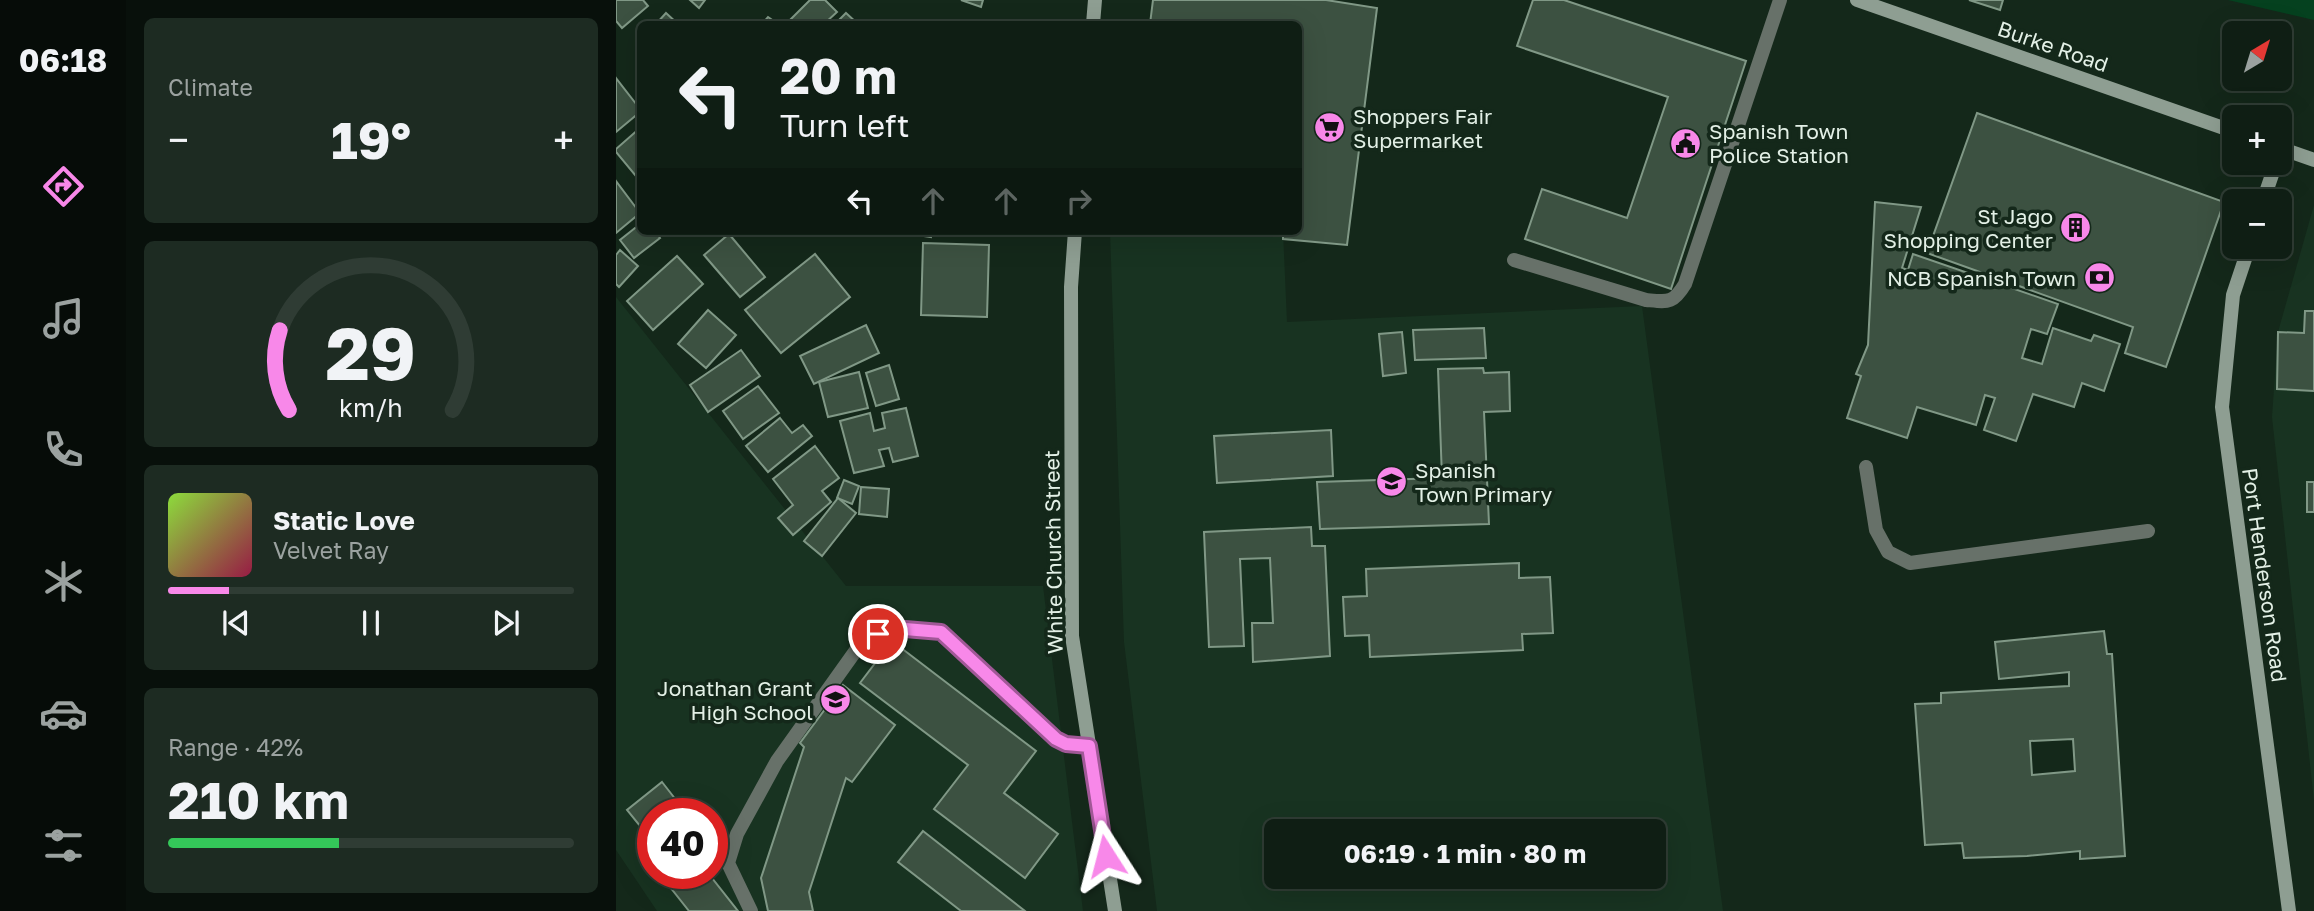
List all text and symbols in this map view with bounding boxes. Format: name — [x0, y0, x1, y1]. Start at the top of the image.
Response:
street label: Burke Road — [1994, 15, 2112, 77]
north arrow — [2222, 21, 2292, 91]
map controls — [2222, 21, 2292, 259]
text: 06:18 — [19, 41, 107, 79]
text: 20 m — [780, 46, 897, 105]
icon: left — [665, 49, 756, 140]
text: Climate — [168, 73, 253, 101]
place label: Shoppers Fair Supermarket — [1353, 103, 1492, 153]
button: + — [2222, 105, 2292, 175]
text: Turn left — [780, 106, 909, 144]
text: 19° — [331, 108, 411, 170]
supermarket icon: Shoppers Fair Supermarket — [1313, 111, 1347, 145]
text: − — [168, 117, 189, 162]
text: + — [553, 117, 574, 162]
place label: Spanish Town Police Station — [1709, 118, 1849, 168]
public building icon: Spanish Town Police Station — [1669, 126, 1703, 160]
icon: directions — [39, 162, 88, 211]
icon: left — [841, 182, 879, 220]
icon: ahead — [914, 182, 952, 220]
icon: ahead — [987, 182, 1025, 220]
icon: right — [1060, 182, 1098, 220]
button: − — [2222, 189, 2292, 259]
place label: St Jago Shopping Center — [1884, 203, 2053, 253]
building icon: St Jago Shopping Center — [2059, 211, 2093, 245]
bank icon: NCB Spanish Town — [2082, 261, 2116, 295]
place label: NCB Spanish Town — [1887, 265, 2076, 291]
icon: music — [39, 294, 88, 343]
text: 29 — [326, 309, 416, 396]
text: km/h — [339, 392, 403, 423]
icon: phone — [39, 425, 88, 474]
street label: White Church Street — [1038, 450, 1068, 654]
place label: Spanish Town Primary — [1415, 457, 1553, 507]
school or university icon: Spanish Town Primary — [1375, 465, 1409, 499]
street label: Port Henderson Road — [2237, 466, 2293, 684]
text: Static Love — [273, 505, 415, 536]
text: Velvet Ray — [273, 536, 389, 564]
icon: climate — [39, 557, 88, 606]
icon: previous — [217, 604, 255, 642]
icon: pause — [352, 604, 390, 642]
icon: next — [487, 604, 525, 642]
pin — [848, 604, 908, 664]
icon: arrive — [859, 615, 897, 653]
place label: Jonathan Grant High School — [657, 675, 813, 725]
school or university icon: Jonathan Grant High School — [819, 683, 853, 717]
icon: car — [39, 689, 88, 738]
text: Range · 42% — [168, 733, 303, 761]
text: 210 km — [168, 768, 349, 830]
speed limit sign: 40 — [637, 798, 728, 889]
position arrow — [1069, 819, 1143, 893]
icon: filters — [39, 821, 88, 870]
text: 06:19 · 1 min · 80 m — [1344, 838, 1586, 869]

